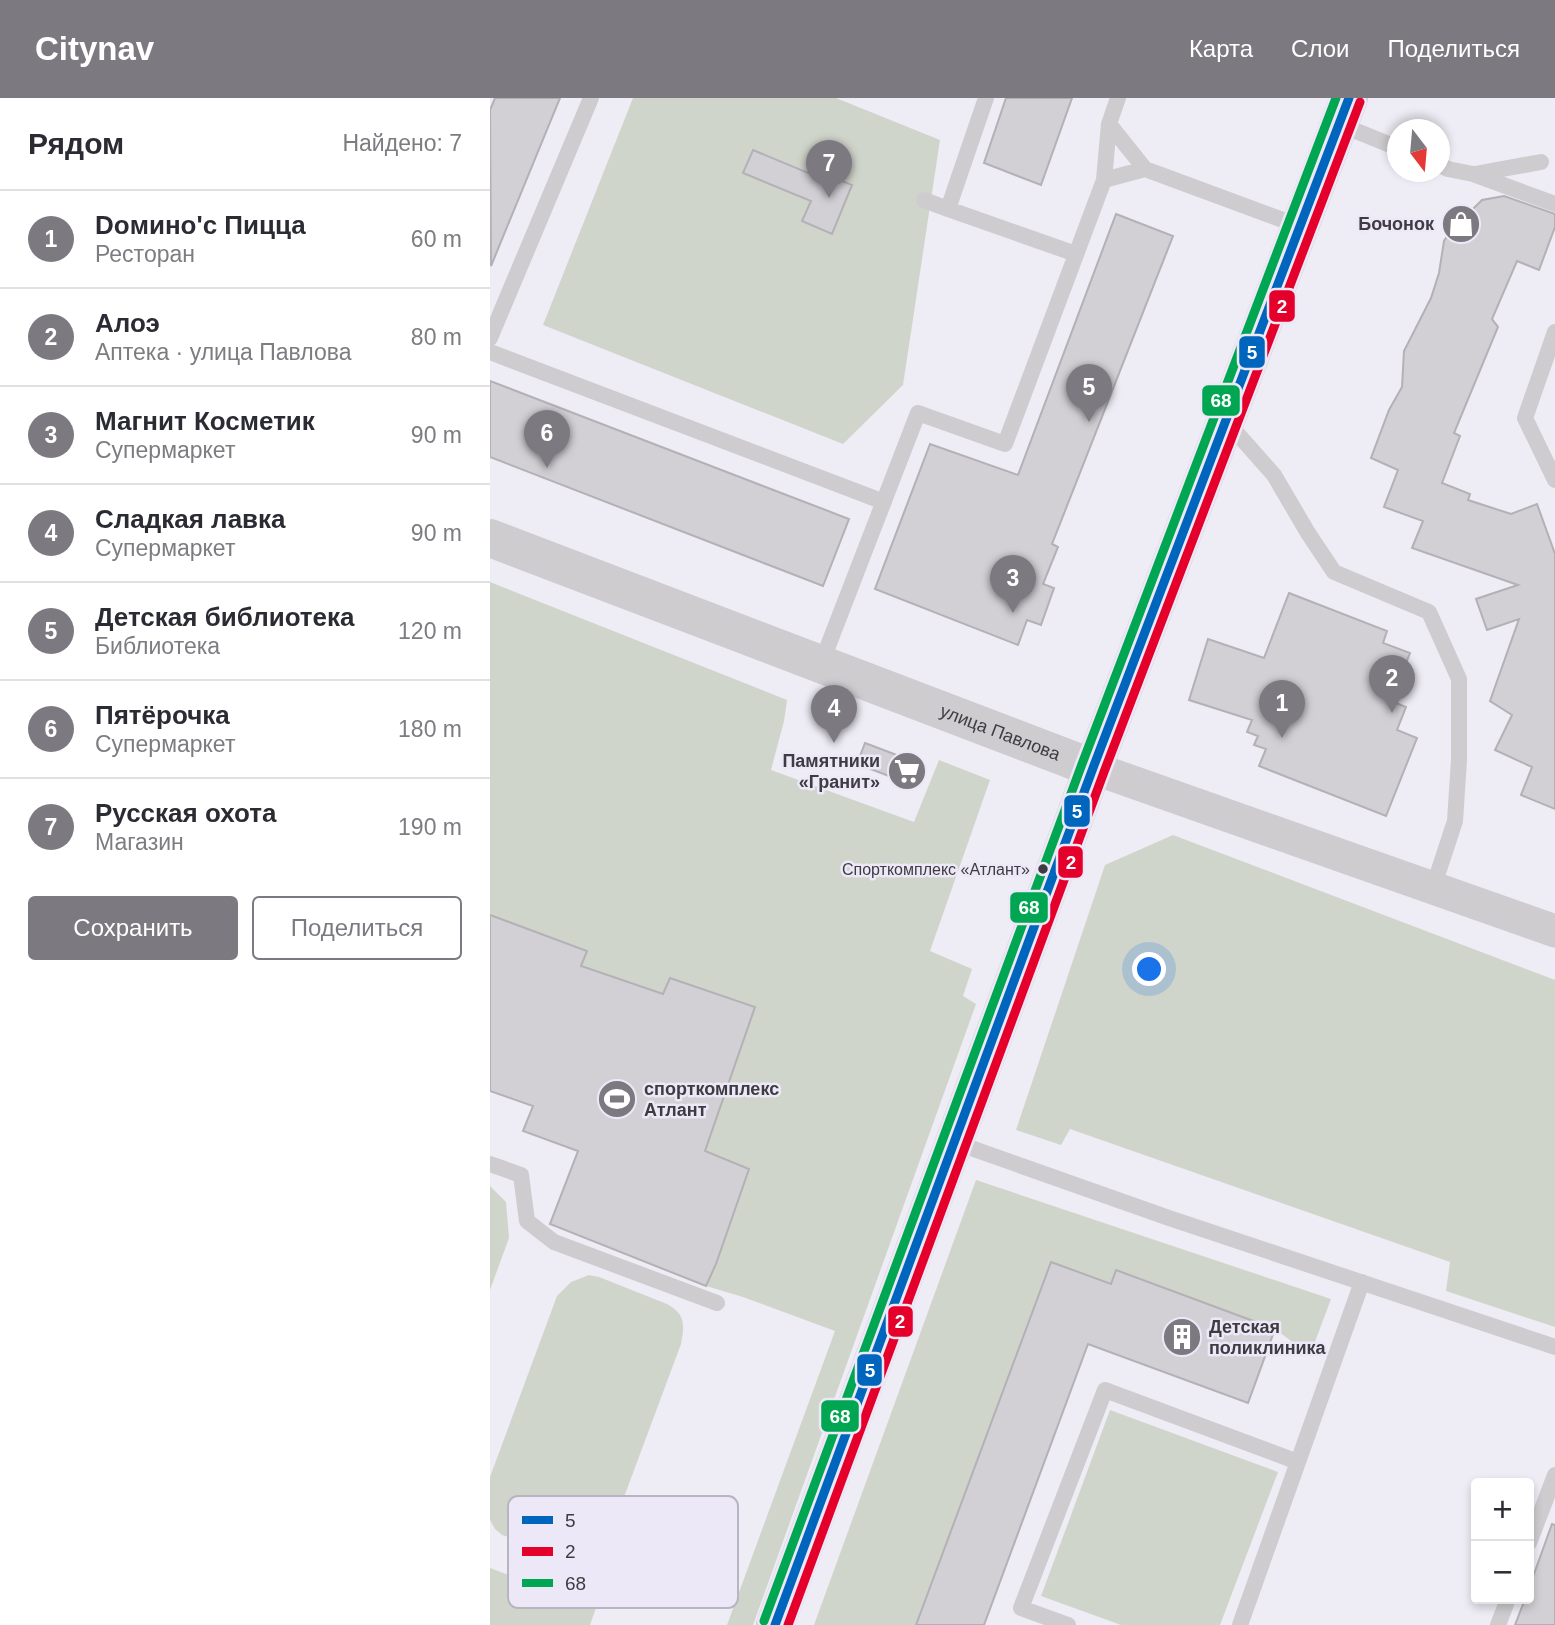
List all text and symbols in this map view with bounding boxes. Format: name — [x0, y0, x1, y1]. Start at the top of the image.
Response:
text: Citynav — [35, 30, 154, 67]
text: Карта — [1189, 35, 1253, 62]
text: Слои — [1291, 35, 1349, 62]
text: Поделиться — [1387, 35, 1520, 62]
north arrow — [1387, 119, 1450, 182]
text: Рядом — [28, 127, 124, 160]
text: Найдено: 7 — [342, 130, 462, 156]
pin: 7 — [806, 140, 852, 198]
shop icon: Бочонок — [1440, 203, 1482, 245]
text: Doмино'с Пицца — [95, 210, 306, 240]
place label: Бочонок — [1358, 214, 1435, 234]
text: 1 — [45, 226, 57, 252]
text: 60 m — [411, 226, 462, 252]
text: Ресторан — [95, 241, 195, 267]
line badge: 2 — [1268, 289, 1296, 323]
text: 2 — [1277, 296, 1287, 317]
text: Алоэ — [95, 308, 160, 338]
text: 2 — [45, 324, 57, 350]
text: 80 m — [411, 324, 462, 350]
line badge: 5 — [1238, 335, 1266, 369]
text: Аптека · улица Павлова — [95, 339, 352, 365]
text: 5 — [1247, 342, 1258, 363]
pin: 5 — [1066, 364, 1112, 422]
line badge: 68 — [1201, 384, 1241, 417]
text: 68 — [1210, 390, 1232, 411]
text: Магнит Косметик — [95, 406, 315, 436]
pin: 6 — [524, 410, 570, 468]
text: 3 — [45, 422, 57, 448]
text: 90 m — [411, 422, 462, 448]
text: Супермаркет — [95, 437, 235, 463]
text: Сладкая лавка — [95, 504, 286, 534]
text: 4 — [45, 520, 57, 546]
text: 90 m — [411, 520, 462, 546]
text: Супермаркет — [95, 535, 235, 561]
pin: 3 — [990, 555, 1036, 613]
text: Детская библиотека — [95, 602, 355, 632]
text: 5 — [45, 618, 57, 644]
text: 120 m — [398, 618, 462, 644]
text: Библиотека — [95, 633, 220, 659]
pin: 2 — [1369, 655, 1415, 713]
pin: 1 — [1259, 680, 1305, 738]
pin: 4 — [811, 685, 857, 743]
text: Пятёрочка — [95, 700, 230, 730]
street label: улица Павлова — [937, 701, 1064, 765]
text: 6 — [45, 716, 57, 742]
text: 180 m — [398, 716, 462, 742]
text: Супермаркет — [95, 731, 235, 757]
supermarket icon: Памятники «Гранит» — [886, 750, 928, 792]
place label: Памятники «Гранит» — [782, 751, 880, 792]
line badge: 5 — [1063, 794, 1091, 828]
text: Русская охота — [95, 798, 276, 828]
text: 5 — [1072, 801, 1083, 822]
text: 7 — [45, 814, 57, 840]
text: 190 m — [398, 814, 462, 840]
text: Магазин — [95, 829, 184, 855]
line badge: 2 — [1057, 845, 1084, 879]
text: 2 — [1066, 852, 1076, 873]
place label: Спорткомплекс «Атлант» — [842, 861, 1030, 878]
marker: Спорткомплекс «Атлант» — [1036, 862, 1050, 876]
line badge: 68 — [1009, 891, 1049, 924]
button: Сохранить — [28, 896, 238, 960]
button: Поделиться — [252, 896, 462, 960]
text: 68 — [1018, 897, 1040, 918]
your location — [1132, 952, 1166, 986]
sports icon: спорткомплекс Атлант — [596, 1078, 638, 1120]
place label: спорткомплекс Атлант — [644, 1079, 779, 1120]
line badge: 2 — [887, 1305, 914, 1338]
text: 2 — [895, 1311, 905, 1332]
building icon: Детская поликлиника — [1161, 1316, 1203, 1358]
place label: Детская поликлиника — [1209, 1317, 1327, 1358]
line badge: 5 — [856, 1353, 883, 1387]
text: 5 — [865, 1360, 876, 1381]
line badge: 68 — [820, 1399, 860, 1433]
text: 68 — [829, 1406, 851, 1427]
map controls — [1471, 1478, 1534, 1604]
button: + — [1471, 1478, 1534, 1541]
legend — [508, 1496, 738, 1608]
text: 5 — [565, 1510, 576, 1531]
text: 2 — [565, 1541, 576, 1562]
button: − — [1471, 1541, 1534, 1604]
text: 68 — [565, 1573, 586, 1594]

